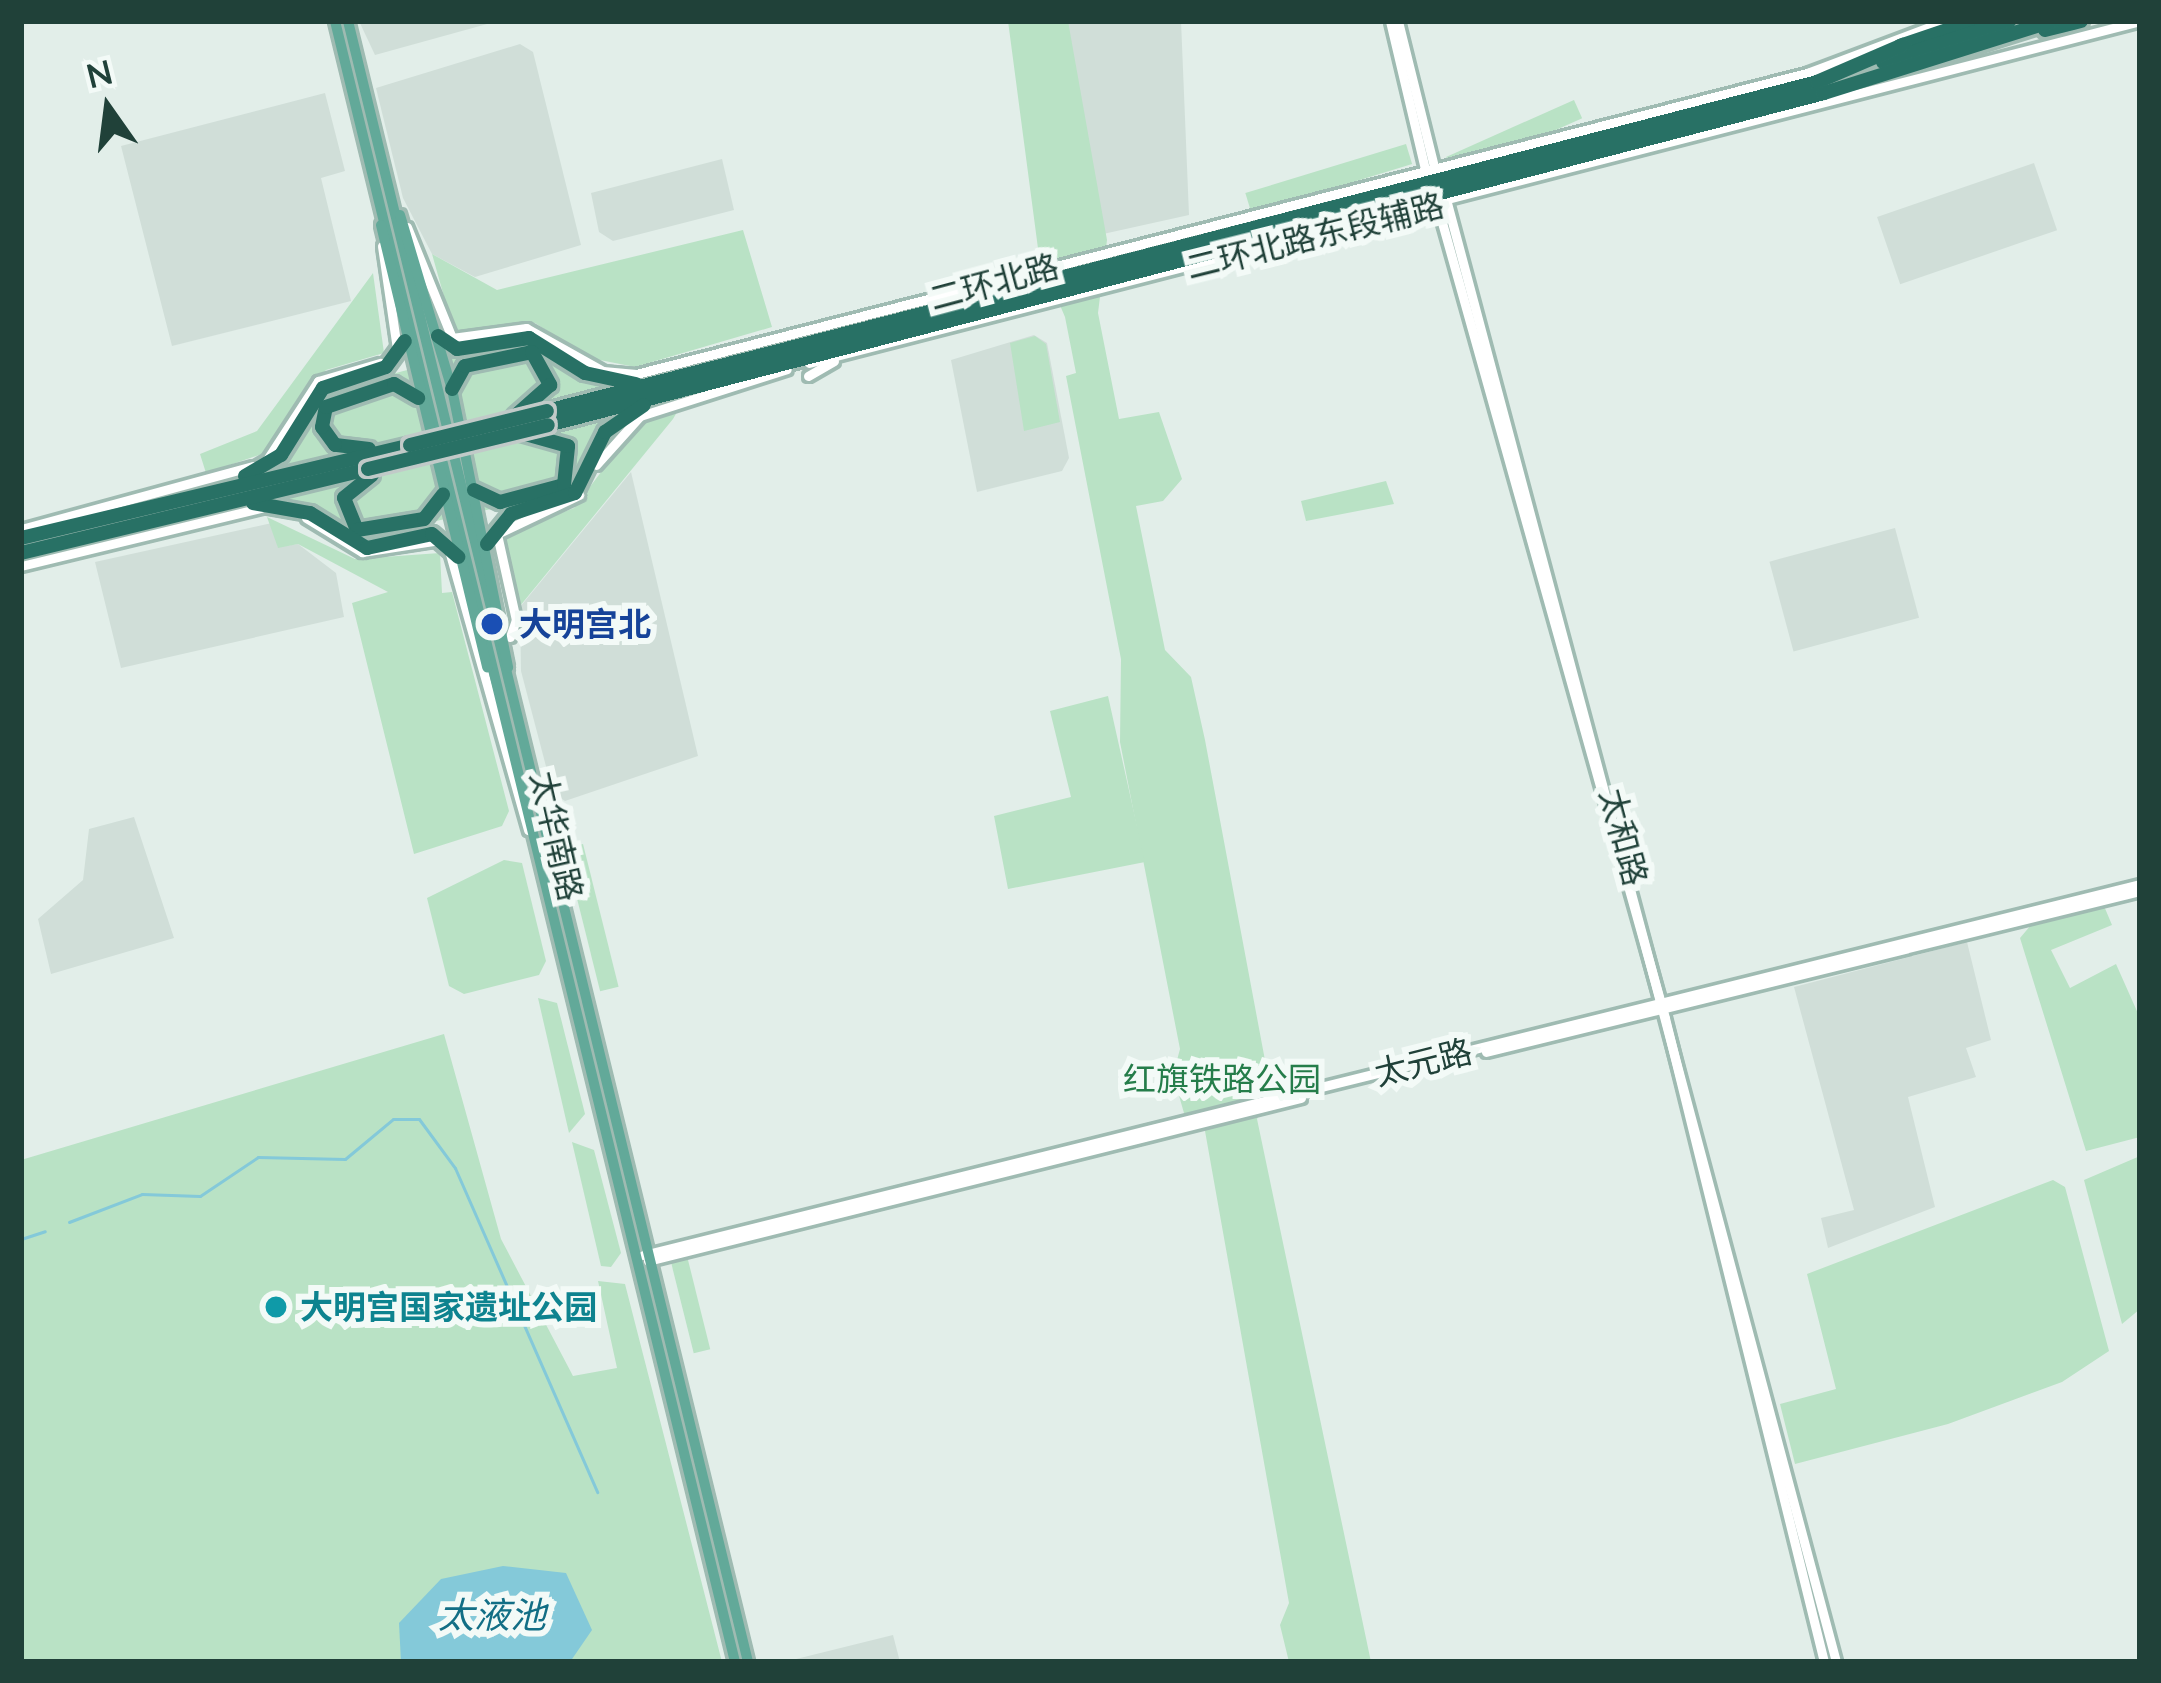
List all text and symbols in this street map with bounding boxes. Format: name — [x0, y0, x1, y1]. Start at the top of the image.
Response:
north arrow — [48, 48, 168, 168]
text: N — [82, 51, 116, 96]
street label: 二环北路东段辅路 — [1182, 185, 1448, 287]
street label: 二环北路 — [925, 246, 1063, 318]
place label: 大明宫北 — [519, 604, 651, 644]
marker: 大明宫北 — [476, 608, 508, 640]
street label: 太华南路 — [523, 767, 591, 905]
street label: 太和路 — [1592, 784, 1656, 890]
street label: 太元路 — [1370, 1031, 1476, 1093]
park label: 红旗铁路公园 — [1123, 1059, 1321, 1099]
place label: 大明宫国家遗址公园 — [300, 1287, 597, 1327]
marker: 大明宫国家遗址公园 — [263, 1294, 289, 1320]
water label: 太液池 — [438, 1593, 546, 1637]

